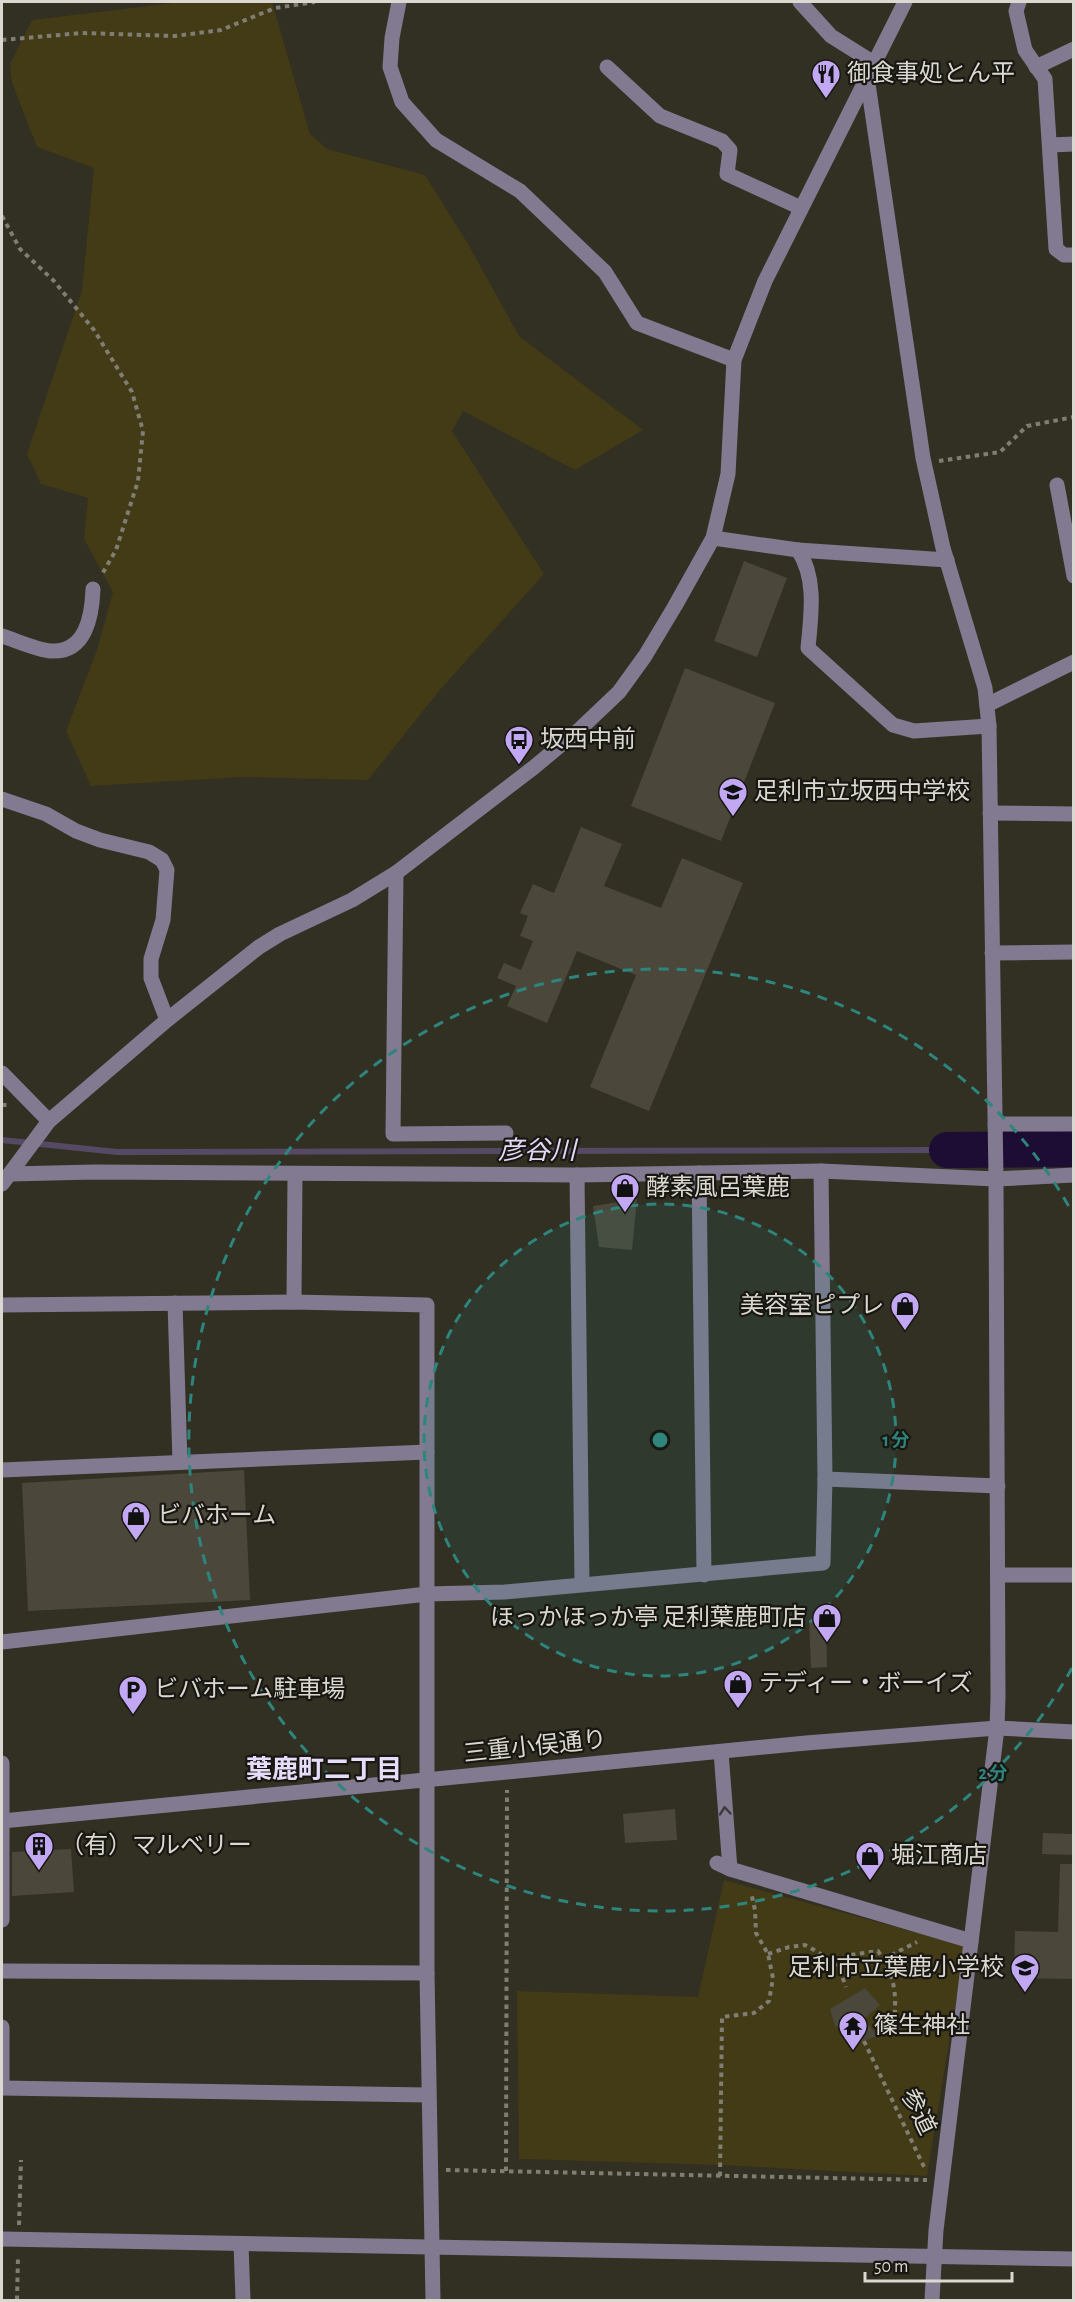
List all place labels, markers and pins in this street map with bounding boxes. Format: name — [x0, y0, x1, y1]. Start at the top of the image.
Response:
restaurant icon: 御食事処とん平 — [810, 58, 842, 100]
place label: 御食事処とん平 — [847, 60, 1015, 86]
bus stop icon: 坂西中前 — [503, 724, 535, 766]
place label: 坂西中前 — [540, 726, 636, 752]
school or university icon: 足利市立坂西中学校 — [717, 776, 749, 818]
place label: 足利市立坂西中学校 — [754, 778, 970, 804]
shop icon: 酵素風呂葉鹿 — [609, 1172, 641, 1214]
place label: 酵素風呂葉鹿 — [646, 1174, 790, 1200]
shop icon: 美容室ピプレ — [889, 1290, 921, 1332]
place label: 美容室ピプレ — [740, 1292, 884, 1318]
centre of rings — [650, 1430, 670, 1450]
shop icon: ビバホーム — [120, 1500, 152, 1542]
place label: ビバホーム — [157, 1503, 276, 1528]
shop icon: ほっかほっか亭 足利葉鹿町店 — [811, 1602, 843, 1644]
place label: ほっかほっか亭 足利葉鹿町店 — [490, 1604, 806, 1630]
shop icon: テディー・ボーイズ — [722, 1668, 754, 1710]
place label: テディー・ボーイズ — [759, 1670, 973, 1696]
parking icon: ビバホーム駐車場 — [117, 1674, 149, 1716]
place label: ビバホーム駐車場 — [154, 1676, 345, 1702]
building icon: （有）マルベリー — [23, 1830, 55, 1872]
place label: （有）マルベリー — [60, 1832, 252, 1858]
shop icon: 堀江商店 — [854, 1840, 886, 1882]
place label: 堀江商店 — [891, 1842, 987, 1868]
school or university icon: 足利市立葉鹿小学校 — [1009, 1952, 1041, 1994]
place label: 足利市立葉鹿小学校 — [788, 1954, 1004, 1980]
temple icon: 篠生神社 — [837, 2010, 869, 2052]
place label: 篠生神社 — [874, 2012, 970, 2038]

